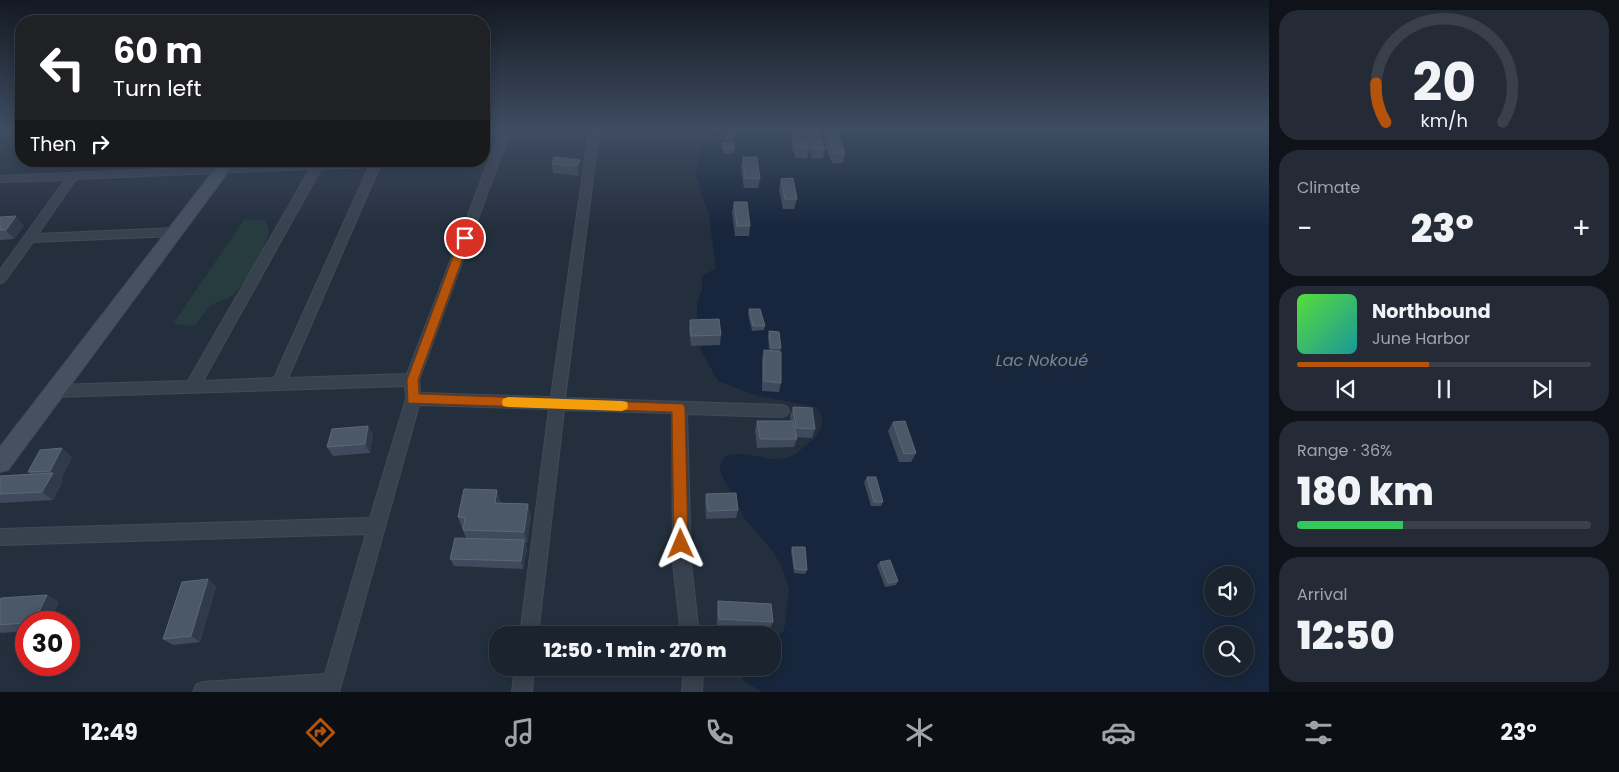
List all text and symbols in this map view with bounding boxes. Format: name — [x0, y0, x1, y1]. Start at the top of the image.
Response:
text: 60 m — [113, 26, 203, 75]
icon: left — [30, 35, 95, 100]
text: 20 — [1412, 46, 1476, 119]
text: Turn left — [113, 73, 201, 104]
text: km/h — [1420, 108, 1468, 133]
icon: right — [86, 130, 114, 158]
text: Then — [30, 131, 76, 158]
text: Climate — [1297, 176, 1360, 199]
text: 23° — [1411, 202, 1474, 255]
text: − — [1297, 209, 1312, 248]
text: + — [1572, 209, 1591, 248]
pin — [444, 217, 486, 259]
icon: arrive — [451, 224, 479, 252]
text: Northbound — [1372, 298, 1491, 325]
text: June Harbor — [1372, 327, 1470, 350]
water label: Lac Nokoué — [996, 349, 1088, 372]
icon: previous — [1332, 375, 1360, 403]
icon: pause — [1430, 375, 1458, 403]
icon: next — [1528, 375, 1556, 403]
text: Range · 36% — [1297, 439, 1392, 462]
text: 180 km — [1297, 465, 1434, 518]
position arrow — [654, 517, 706, 569]
map controls — [1204, 566, 1254, 676]
button: sound — [1204, 566, 1254, 616]
text: Arrival — [1297, 583, 1347, 606]
text: 12:50 — [1297, 609, 1395, 662]
speed limit sign: 30 — [15, 611, 80, 676]
button: search — [1204, 626, 1254, 676]
text: 12:50 · 1 min · 270 m — [544, 637, 726, 664]
icon: directions — [303, 715, 338, 750]
icon: music — [502, 715, 537, 750]
icon: phone — [702, 715, 737, 750]
icon: climate — [902, 715, 937, 750]
icon: car — [1101, 715, 1136, 750]
icon: filters — [1301, 715, 1336, 750]
text: 12:49 — [82, 717, 138, 748]
text: 23° — [1501, 717, 1537, 748]

